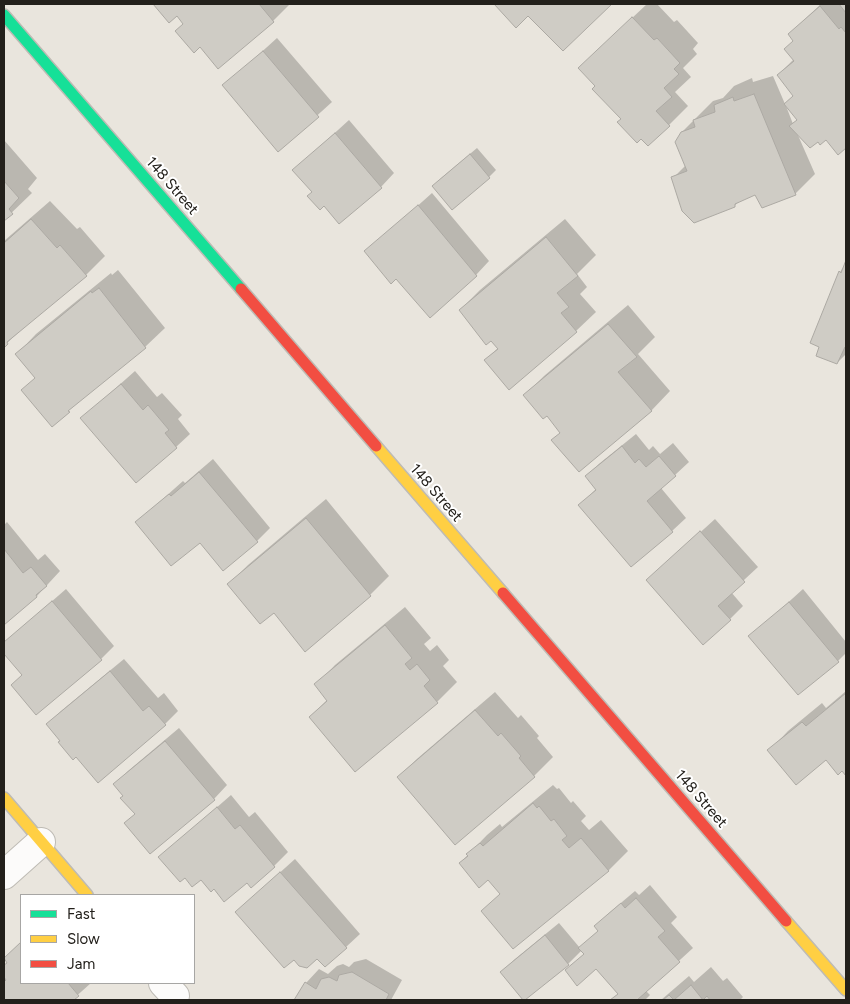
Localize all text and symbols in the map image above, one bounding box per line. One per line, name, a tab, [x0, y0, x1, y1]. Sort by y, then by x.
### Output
street label: 148 Street	[142, 154, 202, 218]
street label: 148 Street	[406, 461, 466, 525]
street label: 148 Street	[671, 767, 731, 831]
legend	[20, 894, 195, 984]
text: Fast	[67, 905, 95, 923]
text: Slow	[67, 930, 100, 948]
text: Jam	[67, 955, 95, 973]

